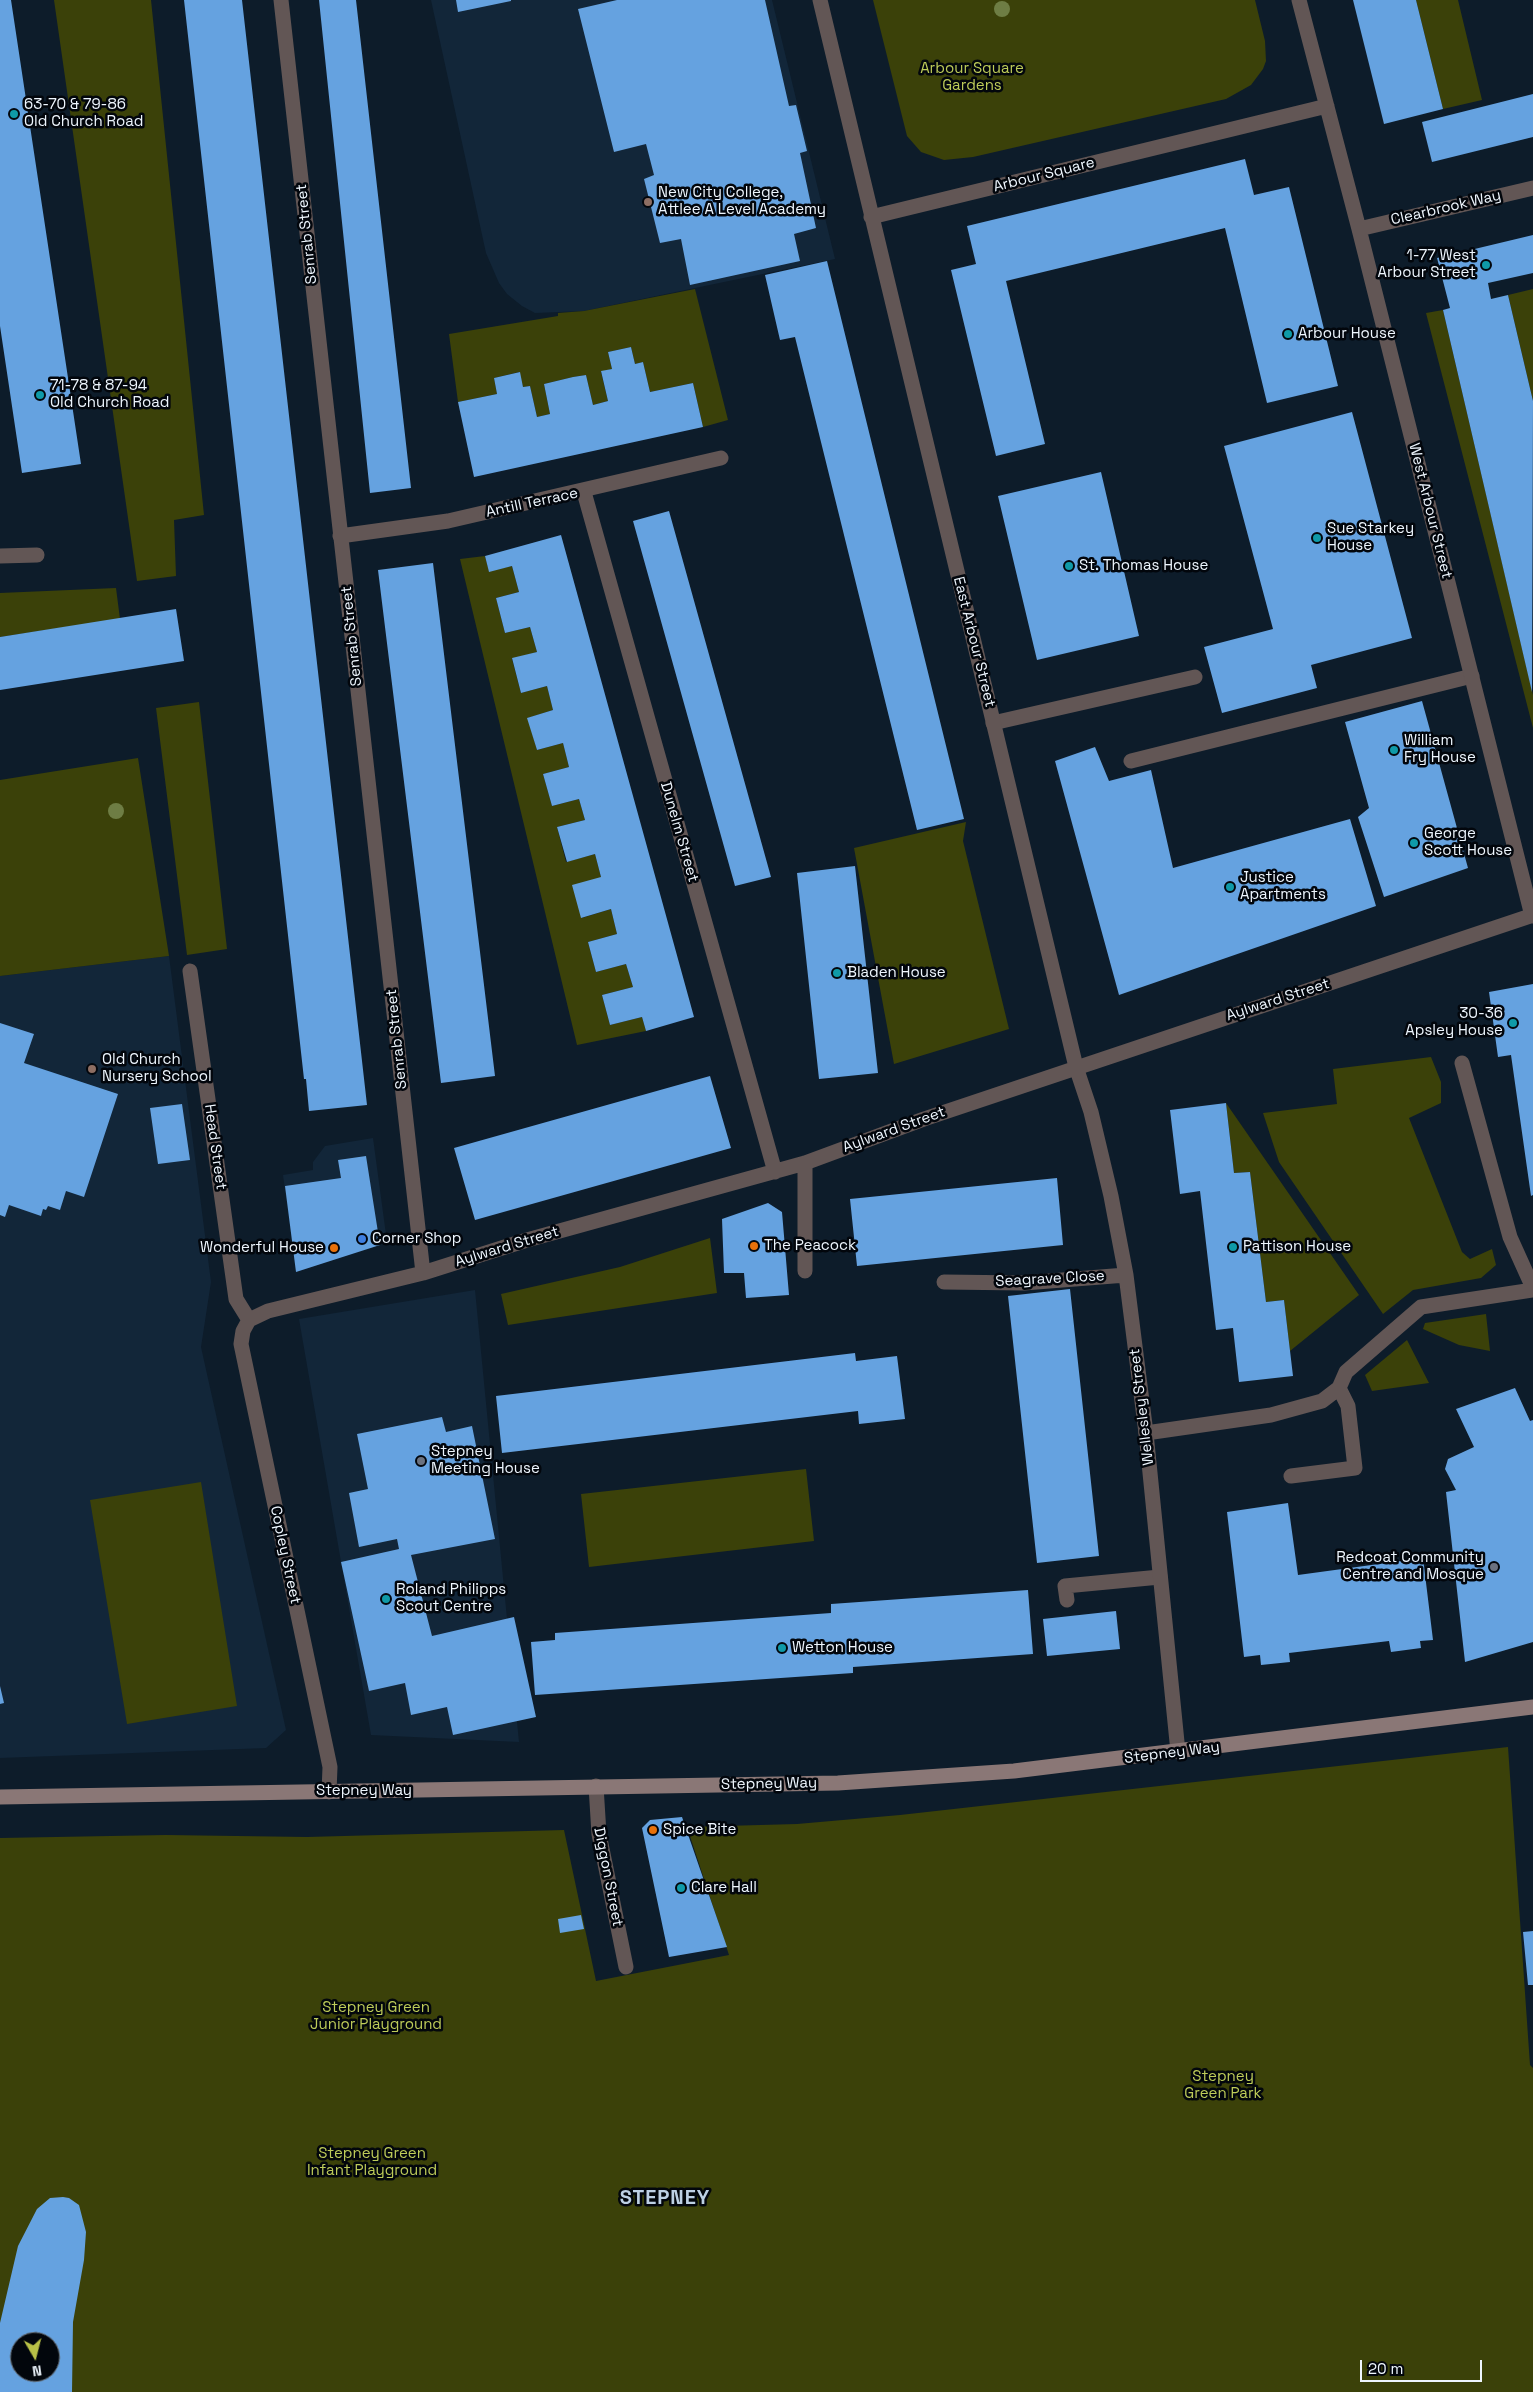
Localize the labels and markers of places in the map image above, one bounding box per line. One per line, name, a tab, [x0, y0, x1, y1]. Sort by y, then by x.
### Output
place label: 63-70 & 79-86 Old Church Road	[24, 96, 143, 131]
marker: 63-70 & 79-86 Old Church Road	[8, 108, 20, 120]
place label: New City College, Attlee A Level Academy	[658, 184, 826, 219]
marker: New City College, Attlee A Level Academy	[642, 196, 654, 208]
place label: 1-77 West Arbour Street	[1377, 247, 1476, 282]
marker: 1-77 West Arbour Street	[1480, 259, 1492, 271]
place label: Arbour House	[1298, 325, 1396, 343]
marker: Arbour House	[1282, 328, 1294, 340]
place label: 71-78 & 87-94 Old Church Road	[50, 377, 169, 412]
marker: 71-78 & 87-94 Old Church Road	[34, 389, 46, 401]
place label: Sue Starkey House	[1327, 520, 1414, 555]
marker: Sue Starkey House	[1311, 532, 1323, 544]
place label: St. Thomas House	[1079, 557, 1208, 575]
marker: St. Thomas House	[1063, 560, 1075, 572]
place label: William Fry House	[1404, 732, 1476, 767]
marker: William Fry House	[1388, 744, 1400, 756]
place label: George Scott House	[1424, 825, 1512, 860]
marker: George Scott House	[1408, 837, 1420, 849]
place label: Justice Apartments	[1240, 869, 1326, 904]
marker: Justice Apartments	[1224, 881, 1236, 893]
place label: Bladen House	[847, 964, 946, 982]
marker: Bladen House	[831, 967, 843, 979]
place label: 30-36 Apsley House	[1405, 1005, 1503, 1040]
marker: 30-36 Apsley House	[1507, 1017, 1519, 1029]
place label: Old Church Nursery School	[102, 1051, 212, 1086]
marker: Old Church Nursery School	[86, 1063, 98, 1075]
place label: Corner Shop	[372, 1230, 461, 1248]
marker: Corner Shop	[356, 1233, 368, 1245]
place label: The Peacock	[764, 1237, 856, 1255]
place label: Pattison House	[1243, 1238, 1351, 1256]
place label: Wonderful House	[200, 1239, 324, 1257]
marker: The Peacock	[748, 1240, 760, 1252]
marker: Pattison House	[1227, 1241, 1239, 1253]
marker: Wonderful House	[328, 1242, 340, 1254]
place label: Stepney Meeting House	[431, 1443, 540, 1478]
marker: Stepney Meeting House	[415, 1455, 427, 1467]
place label: Redcoat Community Centre and Mosque	[1336, 1549, 1484, 1584]
marker: Redcoat Community Centre and Mosque	[1488, 1561, 1500, 1573]
place label: Roland Philipps Scout Centre	[396, 1581, 506, 1616]
marker: Roland Philipps Scout Centre	[380, 1593, 392, 1605]
place label: Wetton House	[792, 1639, 893, 1657]
marker: Wetton House	[776, 1642, 788, 1654]
place label: Spice Bite	[663, 1821, 736, 1839]
marker: Spice Bite	[647, 1824, 659, 1836]
place label: Clare Hall	[691, 1879, 757, 1897]
marker: Clare Hall	[675, 1882, 687, 1894]

